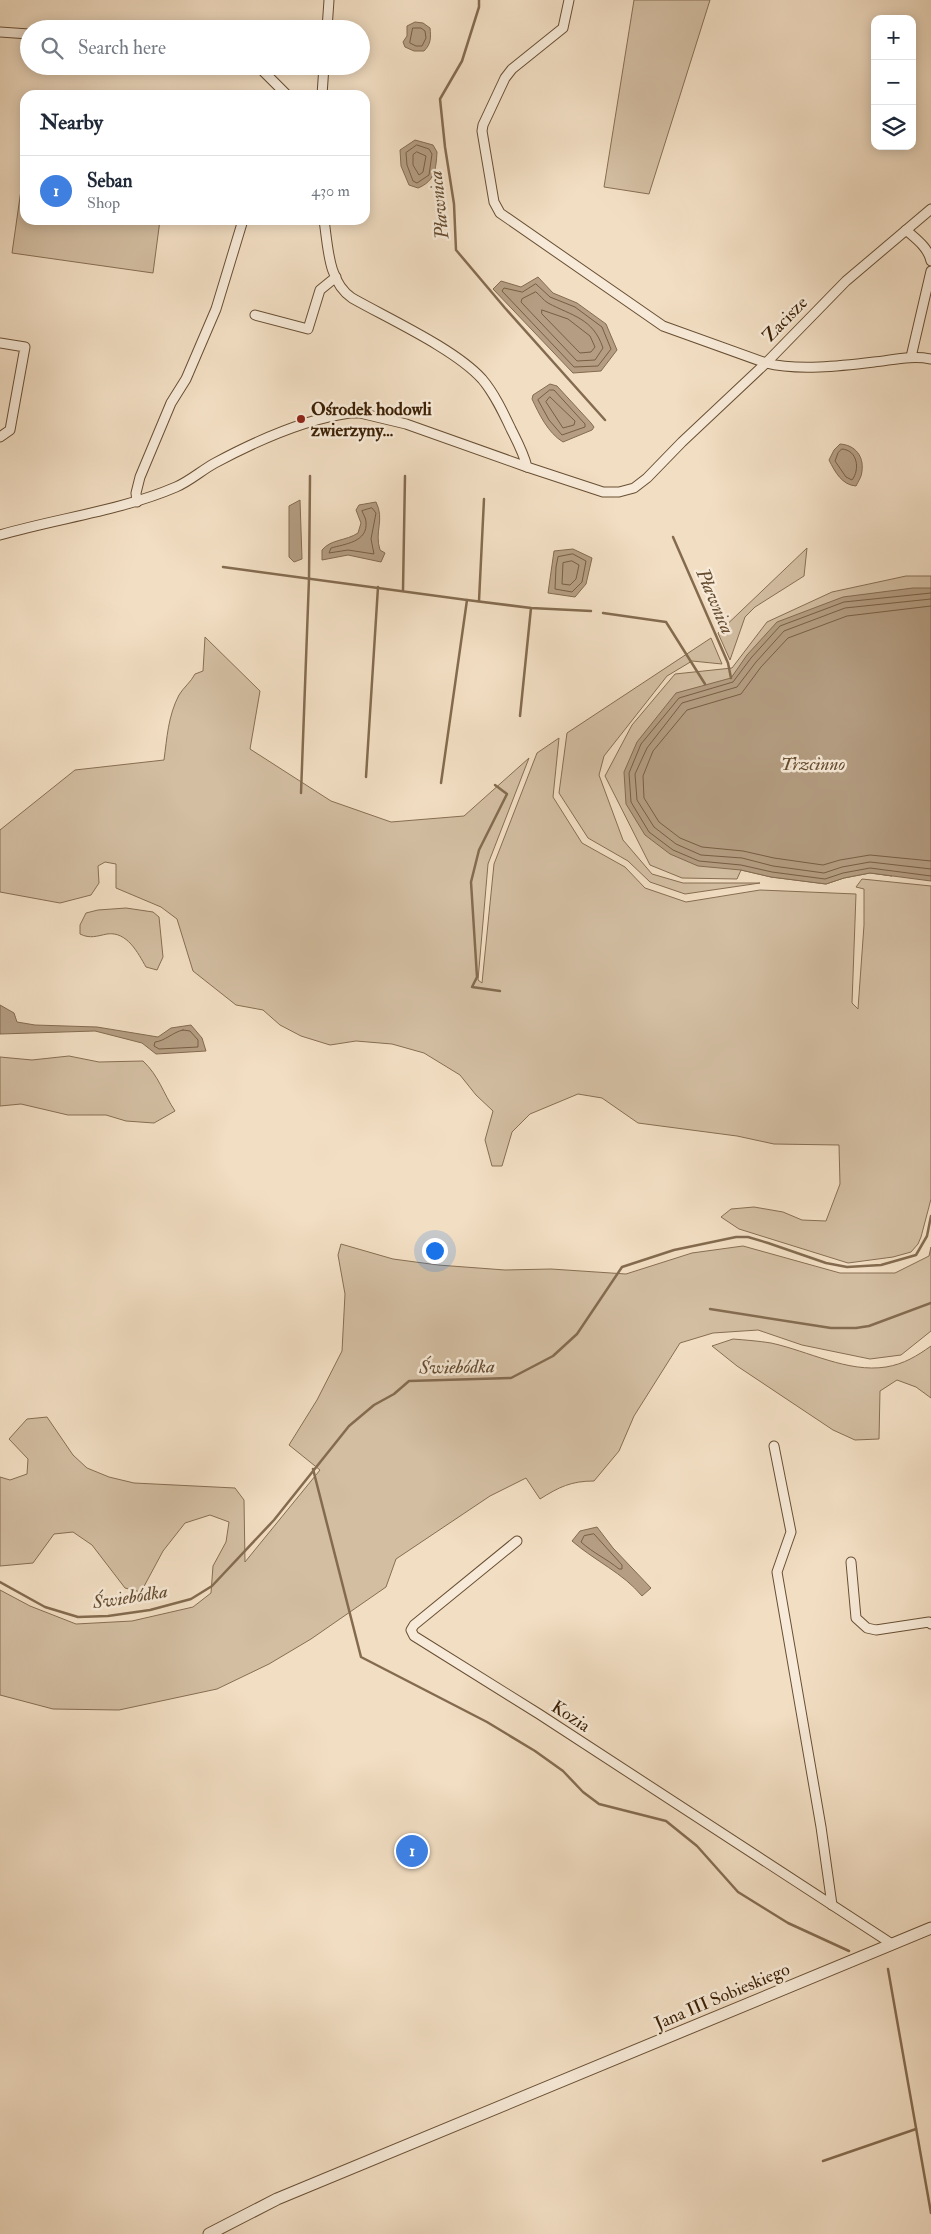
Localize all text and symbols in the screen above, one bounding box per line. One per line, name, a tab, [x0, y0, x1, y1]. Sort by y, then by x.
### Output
map controls	[871, 15, 916, 150]
button: +	[871, 15, 916, 60]
search box	[20, 20, 370, 75]
icon: search	[38, 34, 66, 62]
text: Search here	[78, 36, 166, 60]
button: −	[871, 60, 916, 105]
button: layers	[871, 105, 916, 150]
text: Nearby	[40, 109, 103, 136]
text: Seban	[87, 169, 132, 193]
water label: Pławnica	[423, 169, 455, 241]
text: 1	[53, 181, 59, 201]
text: 430 m	[311, 181, 350, 201]
text: Shop	[87, 193, 120, 213]
street label: Zacisze	[758, 291, 813, 347]
place label: Ośrodek hodowli zwierzyny...	[310, 398, 432, 442]
marker: Ośrodek hodowli zwierzyny...	[295, 413, 307, 425]
water label: Pławnica	[690, 564, 740, 638]
water label: Trzcinno	[781, 752, 845, 776]
your location	[422, 1238, 448, 1264]
water label: Świebódka	[418, 1354, 495, 1380]
water label: Świebódka	[90, 1579, 170, 1615]
street label: Kozia	[547, 1695, 595, 1738]
pin: 1	[396, 1832, 428, 1870]
street label: Jana III Sobieskiego	[650, 1957, 794, 2036]

